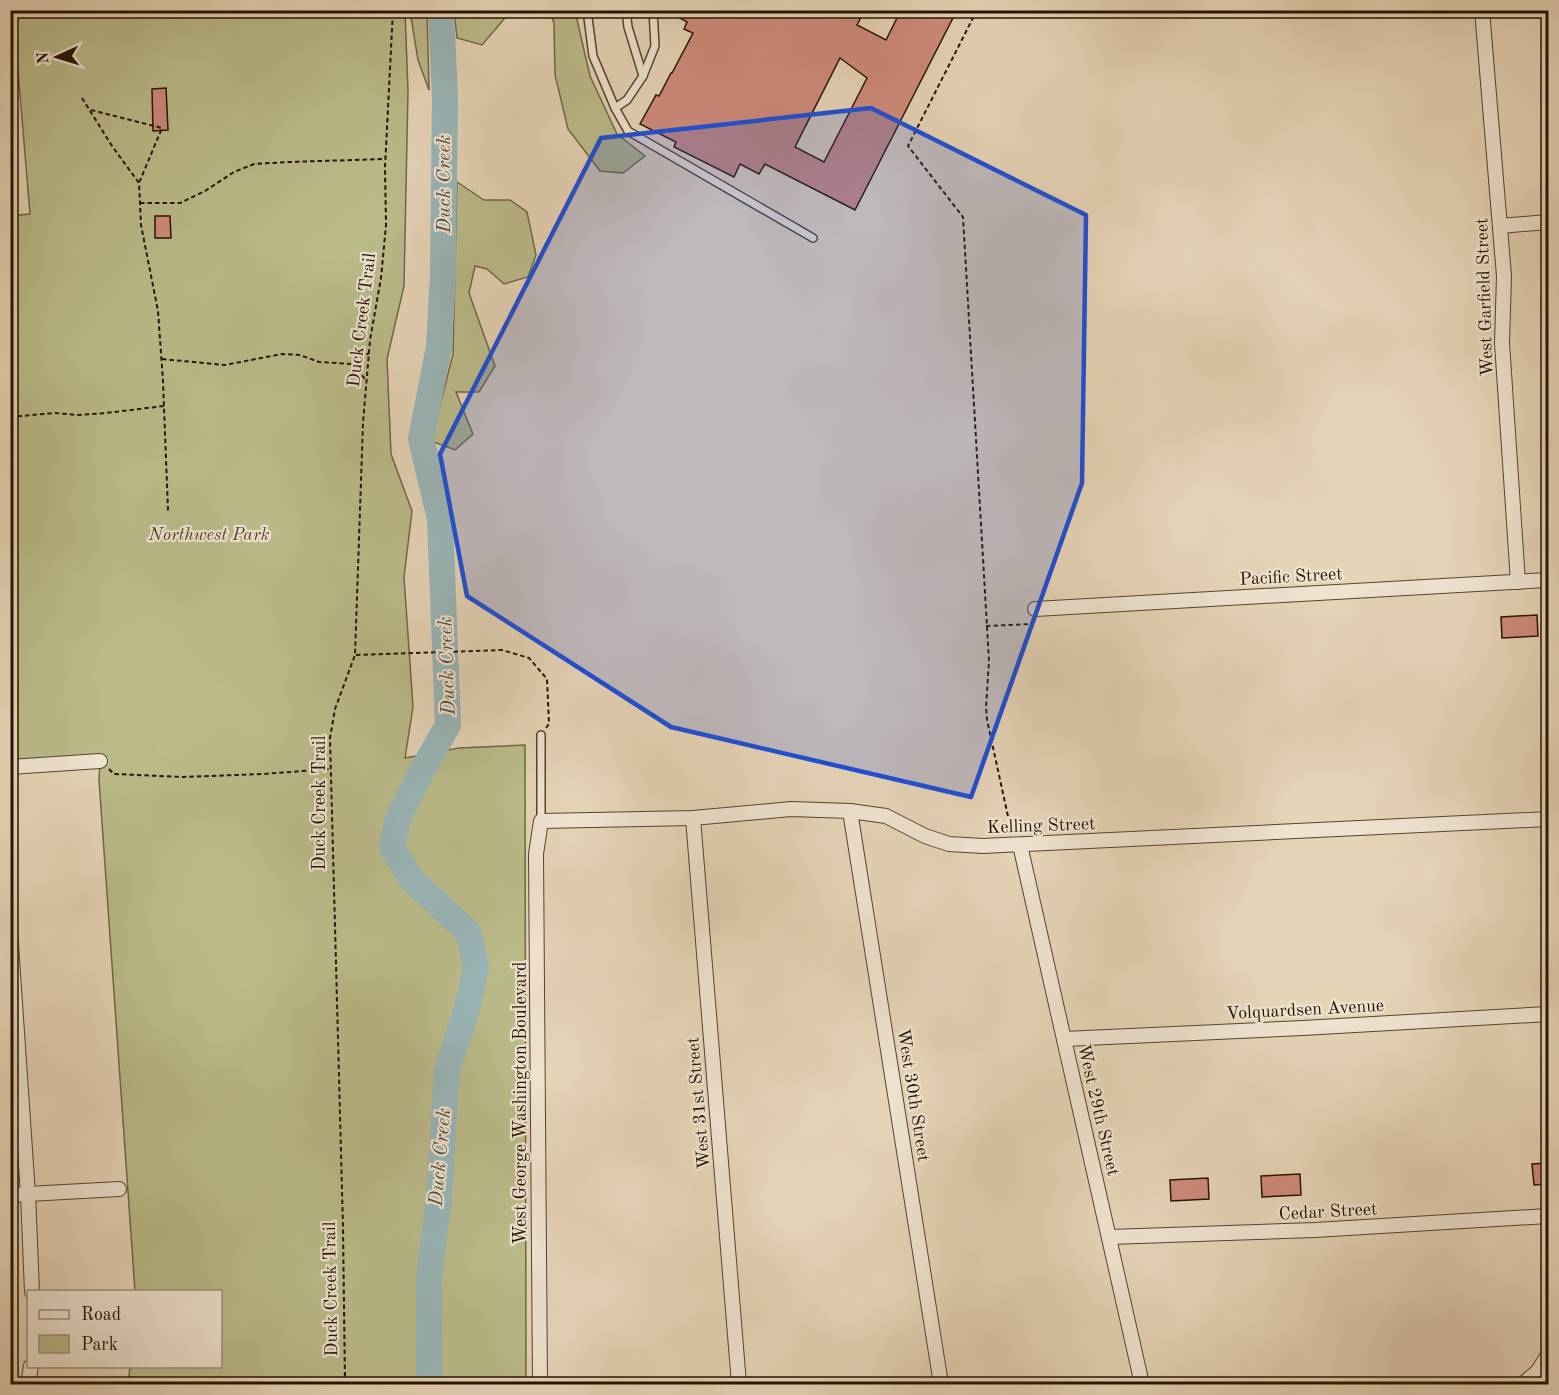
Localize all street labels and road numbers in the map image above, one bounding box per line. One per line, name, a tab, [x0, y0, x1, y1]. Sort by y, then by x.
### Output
street label: West Garfield Street	[1473, 217, 1497, 377]
street label: Duck Creek Trail	[345, 252, 379, 388]
street label: Pacific Street	[1239, 565, 1343, 589]
street label: Duck Creek Trail	[311, 735, 329, 871]
street label: Kelling Street	[986, 815, 1096, 837]
street label: West George Washington Boulevard	[512, 962, 530, 1244]
street label: Volquardsen Avenue	[1226, 997, 1385, 1023]
street label: West 30th Street	[894, 1027, 932, 1163]
street label: West 31st Street	[684, 1036, 714, 1170]
street label: West 29th Street	[1074, 1043, 1122, 1178]
street label: Cedar Street	[1278, 1200, 1378, 1224]
street label: Duck Creek Trail	[321, 1221, 341, 1357]

